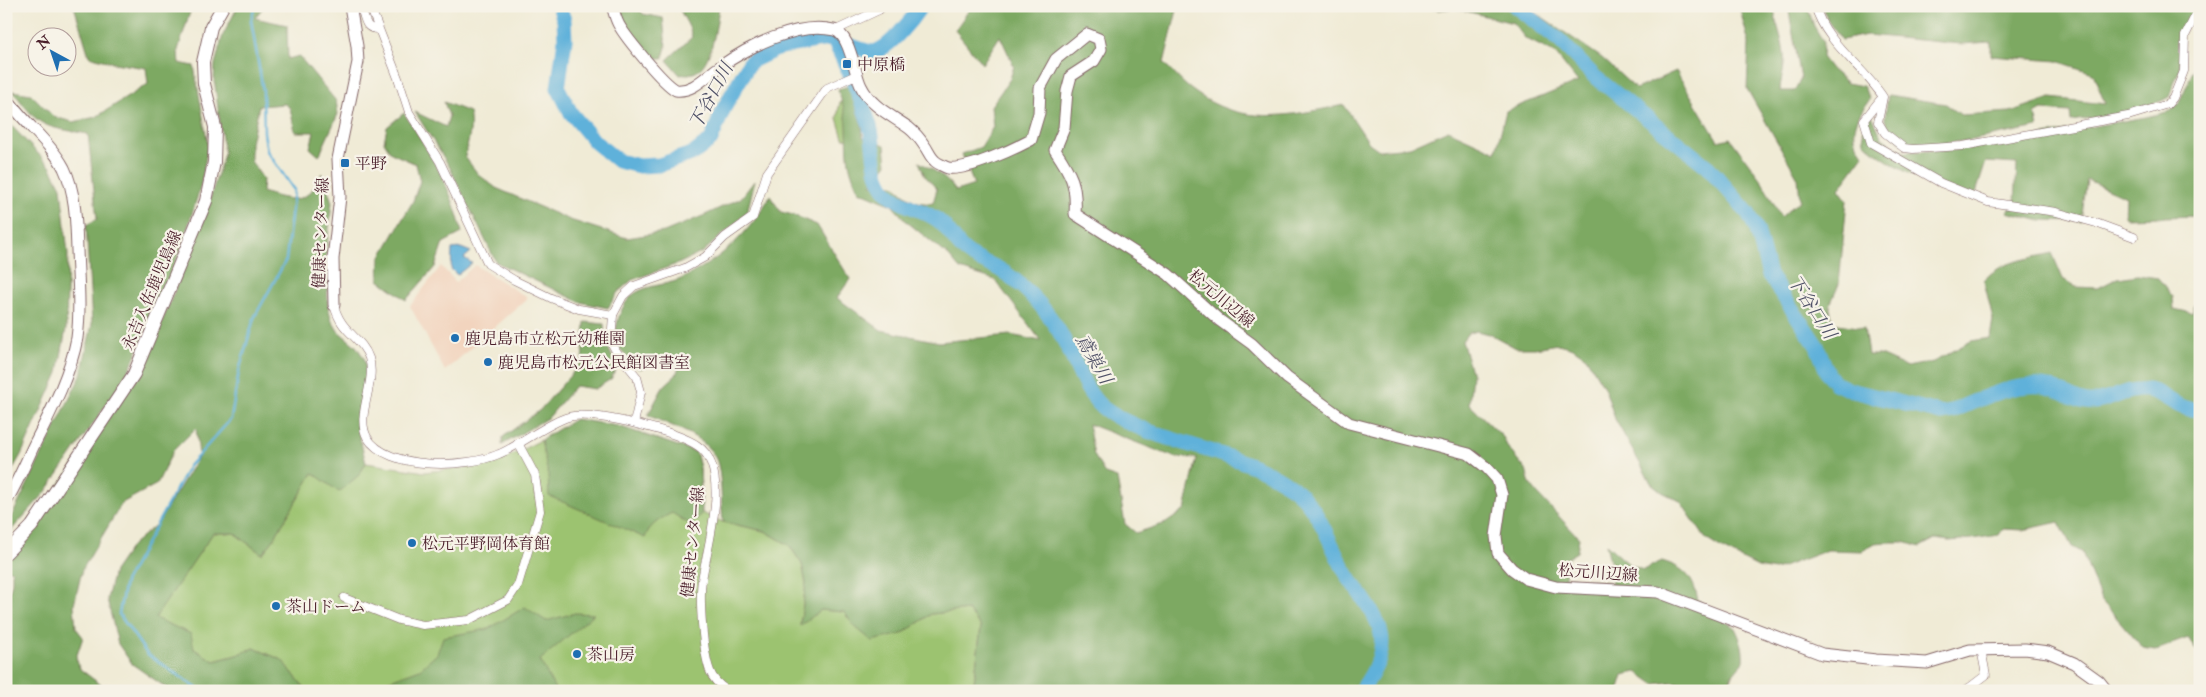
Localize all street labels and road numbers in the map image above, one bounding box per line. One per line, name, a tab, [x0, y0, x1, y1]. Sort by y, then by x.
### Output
street label: 健康センター線	[309, 177, 333, 289]
street label: 永吉入佐鹿児島線	[118, 228, 186, 353]
street label: 松元川辺線	[1184, 265, 1258, 332]
street label: 健康センター線	[677, 486, 709, 599]
street label: 松元川辺線	[1557, 560, 1639, 586]

